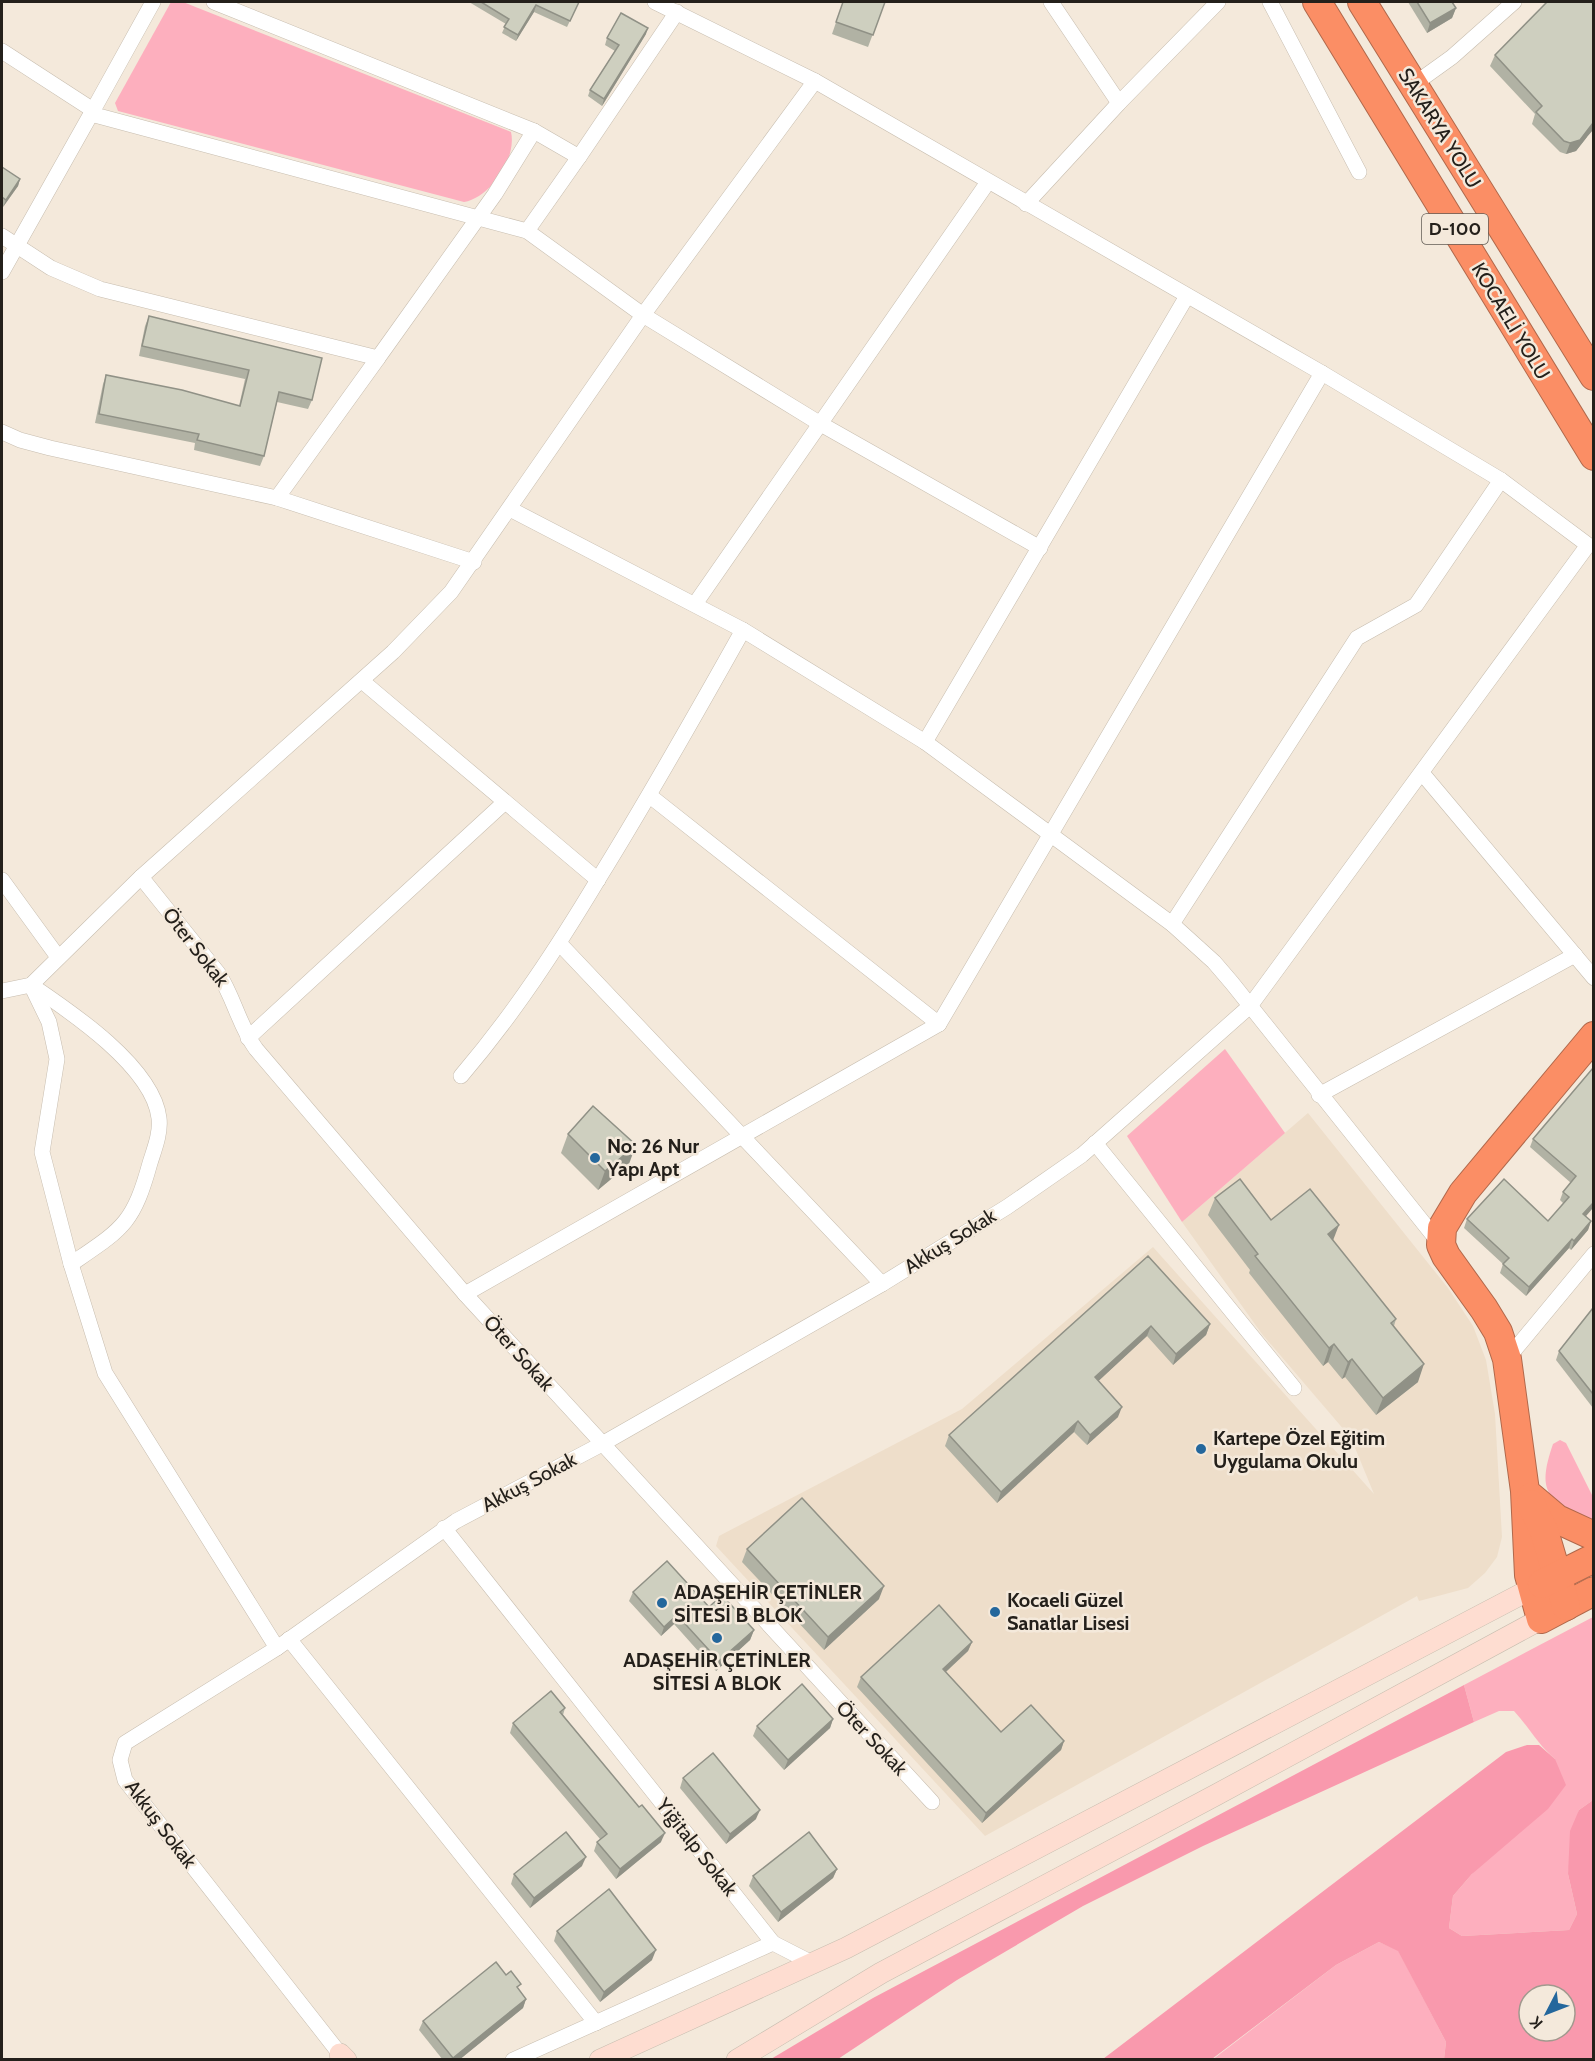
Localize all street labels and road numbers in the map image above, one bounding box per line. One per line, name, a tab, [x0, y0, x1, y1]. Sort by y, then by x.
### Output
street label: SAKARYA YOLU	[1394, 64, 1486, 192]
road number: D-100	[1422, 214, 1488, 244]
street label: KOCAELİ YOLU	[1467, 258, 1555, 384]
street label: Öter Sokak	[158, 903, 234, 991]
street label: Akkuş Sokak	[900, 1203, 1000, 1279]
street label: Öter Sokak	[479, 1310, 559, 1396]
street label: Akkuş Sokak	[478, 1447, 580, 1517]
street label: Öter Sokak	[831, 1696, 913, 1780]
street label: Akkuş Sokak	[120, 1775, 202, 1873]
street label: Yiğitalp Sokak	[651, 1793, 743, 1901]

